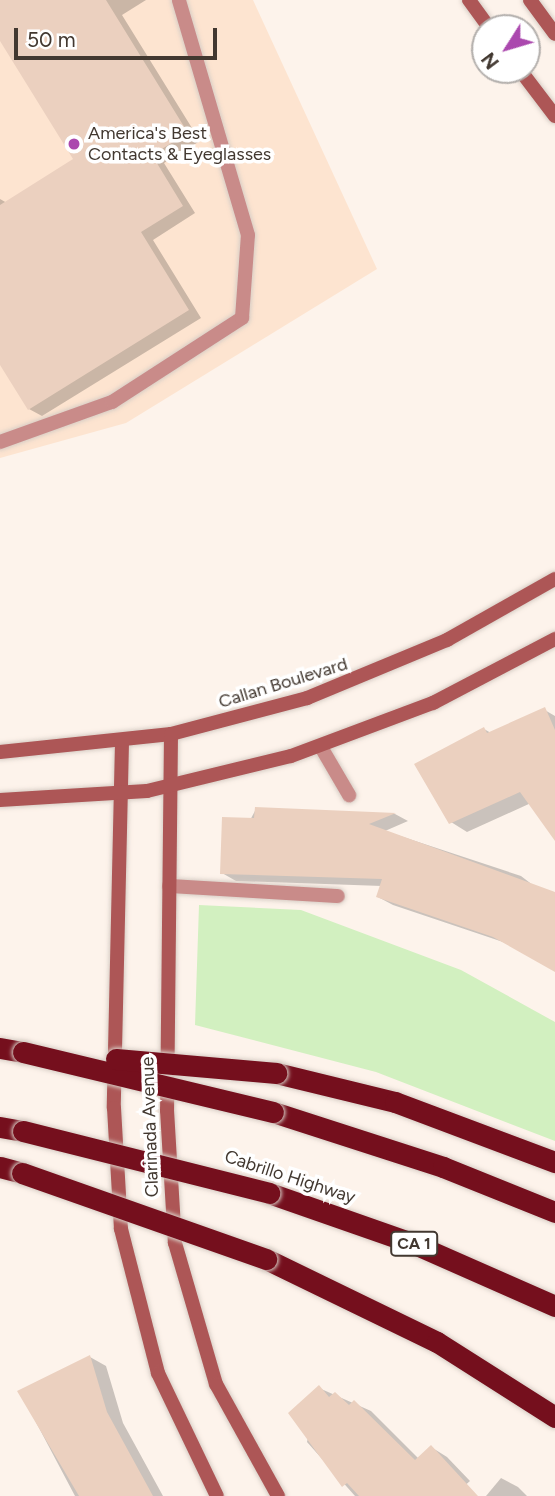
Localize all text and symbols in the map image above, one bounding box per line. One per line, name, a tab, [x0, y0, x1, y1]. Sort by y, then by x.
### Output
scale bar	[18, 14, 220, 58]
north arrow	[471, 14, 541, 84]
text: 50 m	[27, 27, 76, 52]
text: N	[477, 48, 504, 74]
place label: America's Best Contacts & Eyeglasses	[88, 123, 271, 166]
marker: America's Best Contacts & Eyeglasses	[66, 136, 82, 152]
street label: Callan Boulevard	[216, 653, 350, 713]
street label: Clarinada Avenue	[137, 1056, 163, 1198]
street label: Cabrillo Highway	[222, 1146, 358, 1208]
road number: CA 1	[390, 1232, 438, 1256]

